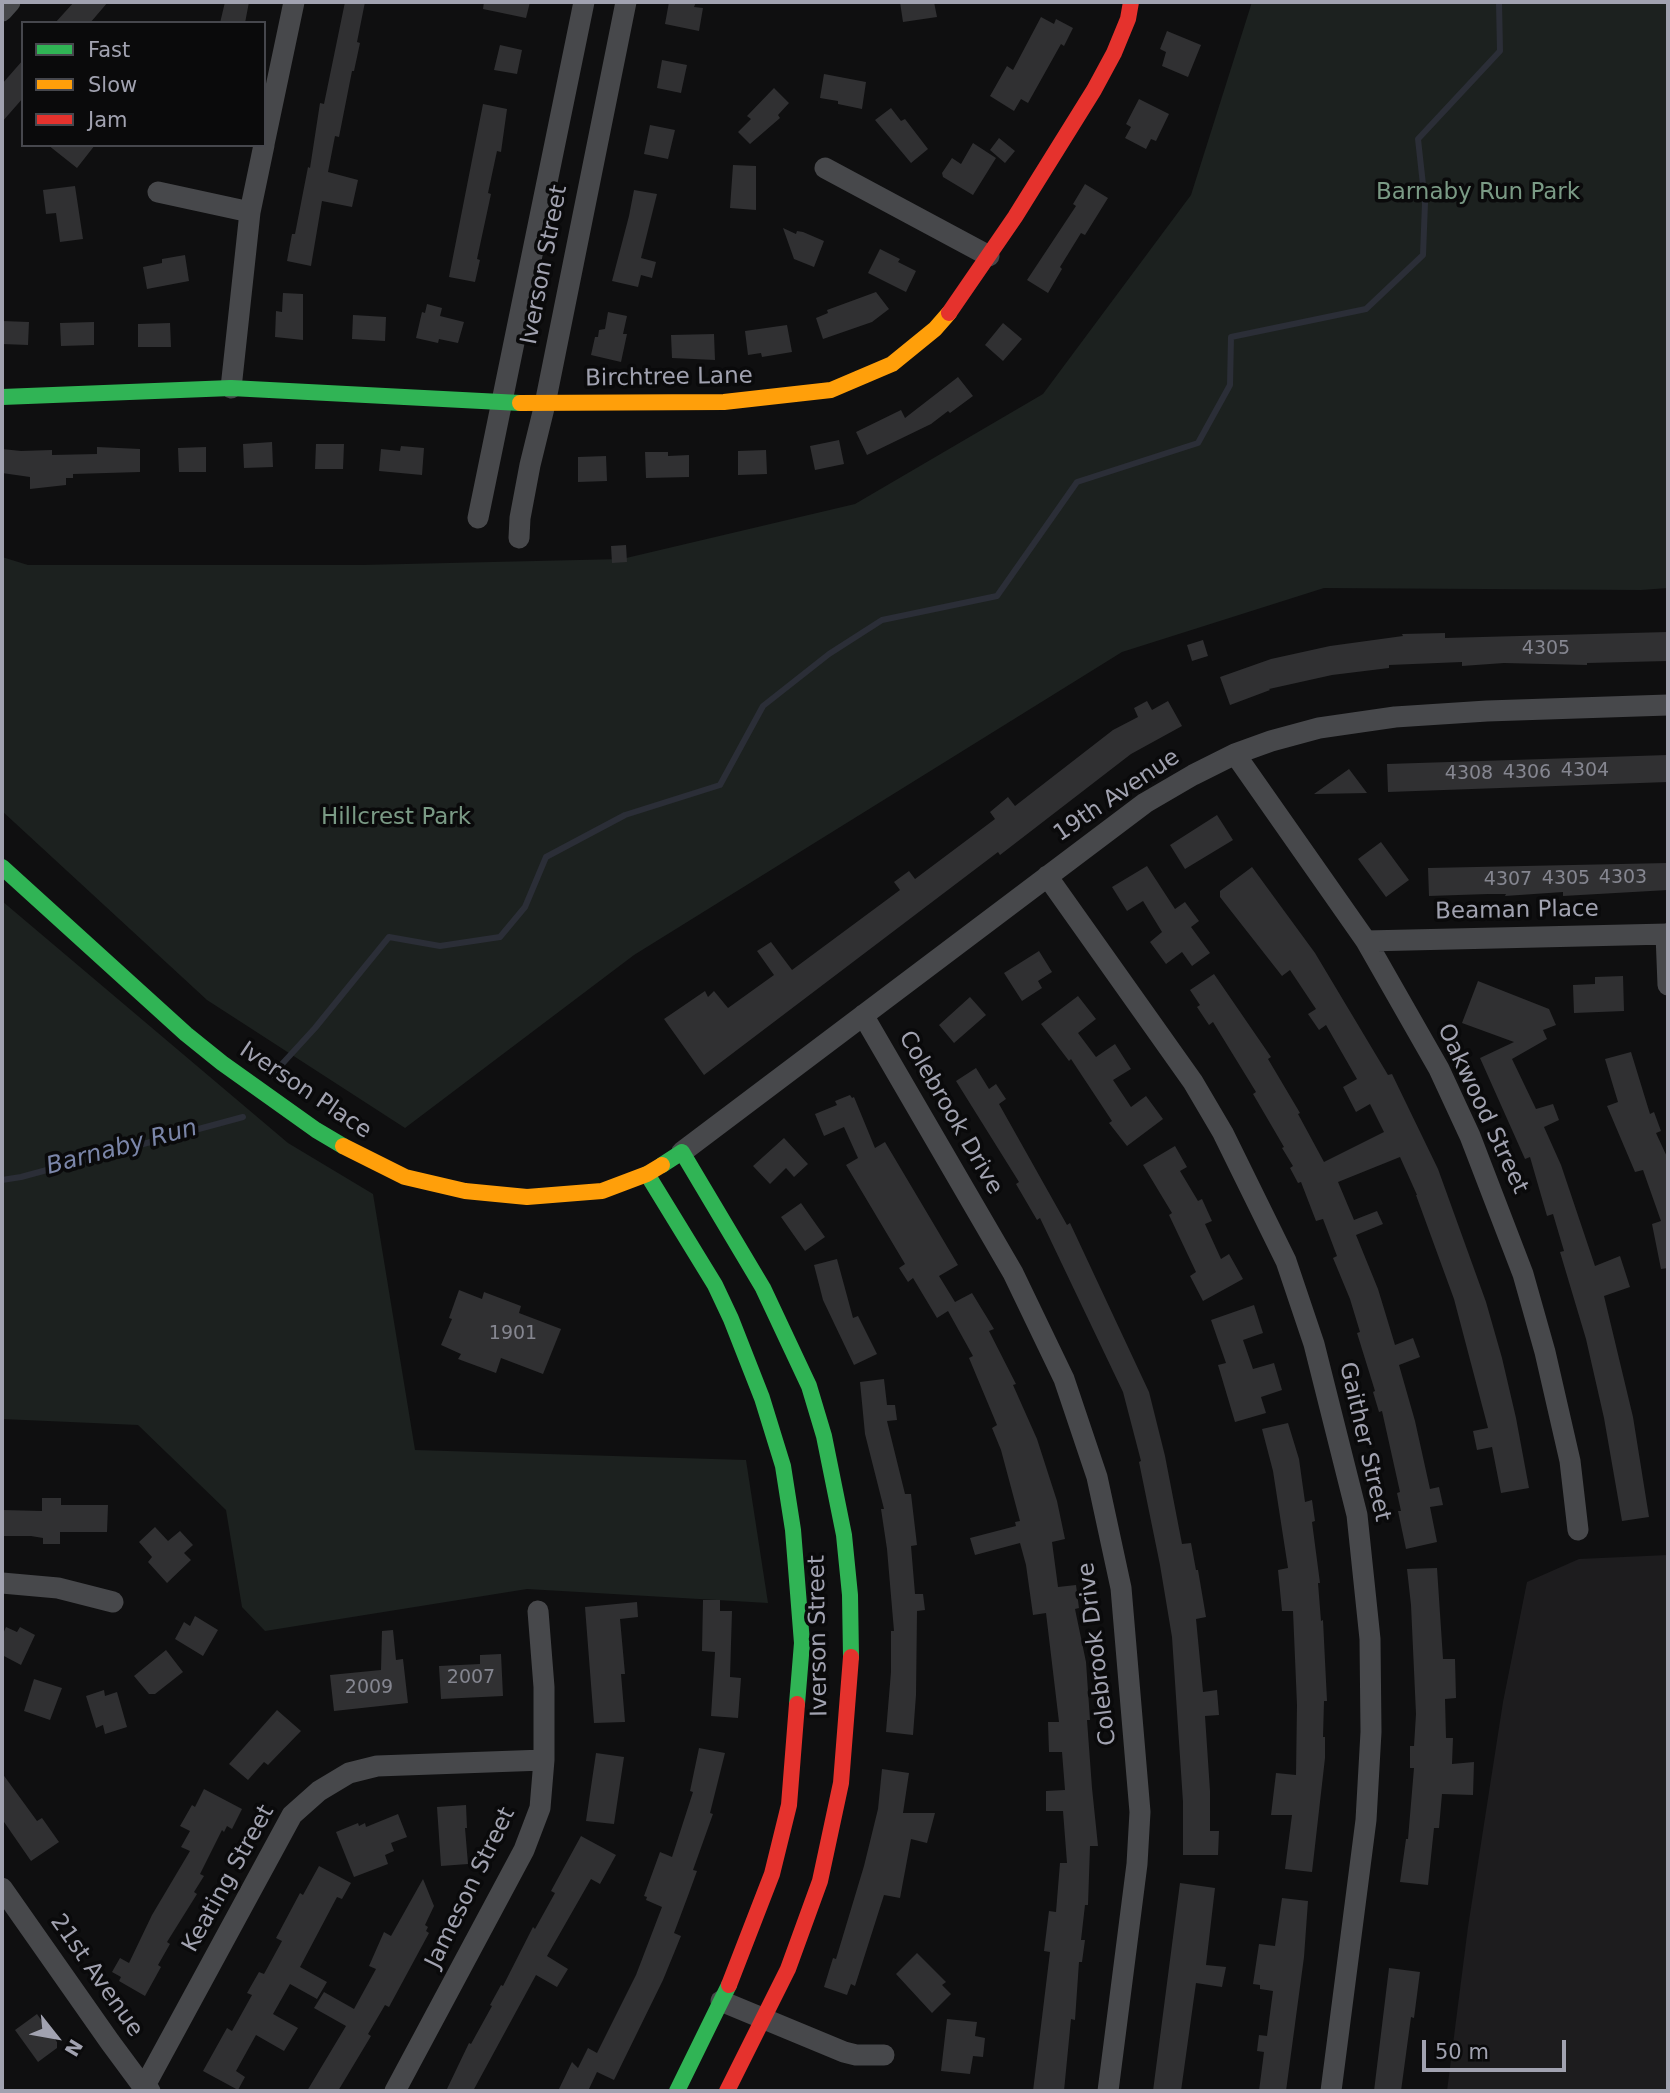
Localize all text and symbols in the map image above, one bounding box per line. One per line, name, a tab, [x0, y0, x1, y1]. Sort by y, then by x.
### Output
legend	[21, 21, 266, 147]
text: Fast	[88, 38, 130, 62]
text: Slow	[88, 73, 137, 97]
text: Jam	[88, 108, 128, 132]
park label: Barnaby Run Park	[1376, 179, 1580, 207]
street label: Iverson Street	[516, 183, 574, 347]
street label: Birchtree Lane	[585, 363, 753, 393]
house number: 4305	[1522, 638, 1570, 660]
street label: 19th Avenue	[1049, 744, 1185, 848]
house number: 4304	[1561, 760, 1609, 782]
house number: 4306	[1503, 762, 1551, 784]
house number: 4308	[1445, 763, 1493, 785]
park label: Hillcrest Park	[321, 804, 471, 832]
house number: 4303	[1599, 867, 1647, 889]
house number: 4305	[1542, 868, 1590, 890]
house number: 4307	[1484, 869, 1532, 891]
street label: Beaman Place	[1435, 896, 1599, 926]
street label: Oakwood Street	[1431, 1020, 1533, 1198]
street label: Colebrook Drive	[892, 1026, 1008, 1200]
street label: Iverson Place	[234, 1037, 376, 1145]
water label: Barnaby Run	[43, 1114, 201, 1182]
house number: 1901	[489, 1323, 537, 1345]
street label: Gaither Street	[1332, 1360, 1396, 1524]
street label: Iverson Street	[804, 1555, 834, 1717]
street label: Colebrook Drive	[1073, 1561, 1123, 1747]
house number: 2007	[447, 1667, 495, 1689]
house number: 2009	[345, 1677, 393, 1699]
street label: Keating Street	[177, 1801, 281, 1957]
street label: Jameson Street	[420, 1803, 522, 1973]
street label: 21st Avenue	[44, 1910, 148, 2042]
north arrow	[21, 2002, 91, 2072]
scale bar	[1425, 2026, 1568, 2070]
text: N	[60, 2035, 88, 2060]
text: 50 m	[1435, 2040, 1489, 2064]

